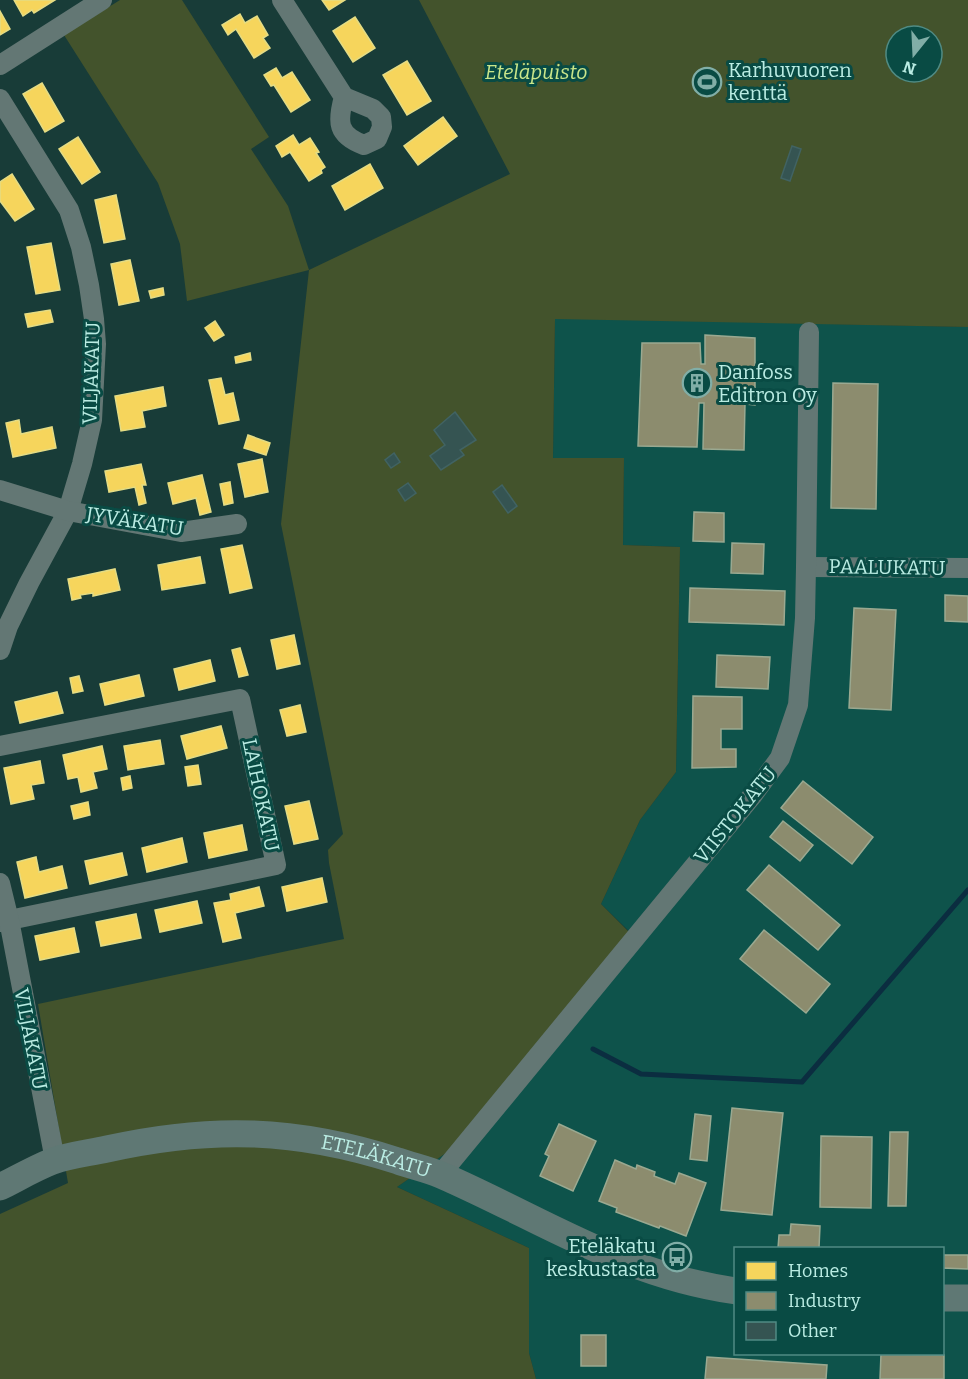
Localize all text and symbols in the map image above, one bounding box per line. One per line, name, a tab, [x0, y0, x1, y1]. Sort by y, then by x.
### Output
north arrow	[884, 24, 944, 84]
text: N	[901, 57, 918, 79]
place label: Karhuvuoren kenttä	[728, 58, 852, 105]
park label: Eteläpuisto	[485, 60, 587, 84]
sports icon: Karhuvuoren kenttä	[691, 66, 723, 98]
street label: VILJAKATU	[77, 321, 105, 425]
place label: Danfoss Editron Oy	[718, 360, 817, 407]
building icon: Danfoss Editron Oy	[681, 367, 713, 399]
street label: JYVÄKATU	[84, 501, 185, 541]
street label: PAALUKATU	[828, 554, 946, 580]
street label: LAIHOKATU	[237, 736, 285, 854]
street label: VIISTOKATU	[689, 762, 781, 868]
street label: VILJAKATU	[9, 986, 53, 1092]
street label: ETELÄKATU	[319, 1130, 434, 1182]
place label: Eteläkatu keskustasta	[546, 1234, 656, 1281]
bus stop icon: Eteläkatu keskustasta	[661, 1241, 693, 1273]
legend	[734, 1247, 944, 1355]
text: Homes	[788, 1260, 848, 1282]
text: Industry	[788, 1290, 861, 1312]
text: Other	[788, 1320, 837, 1342]

